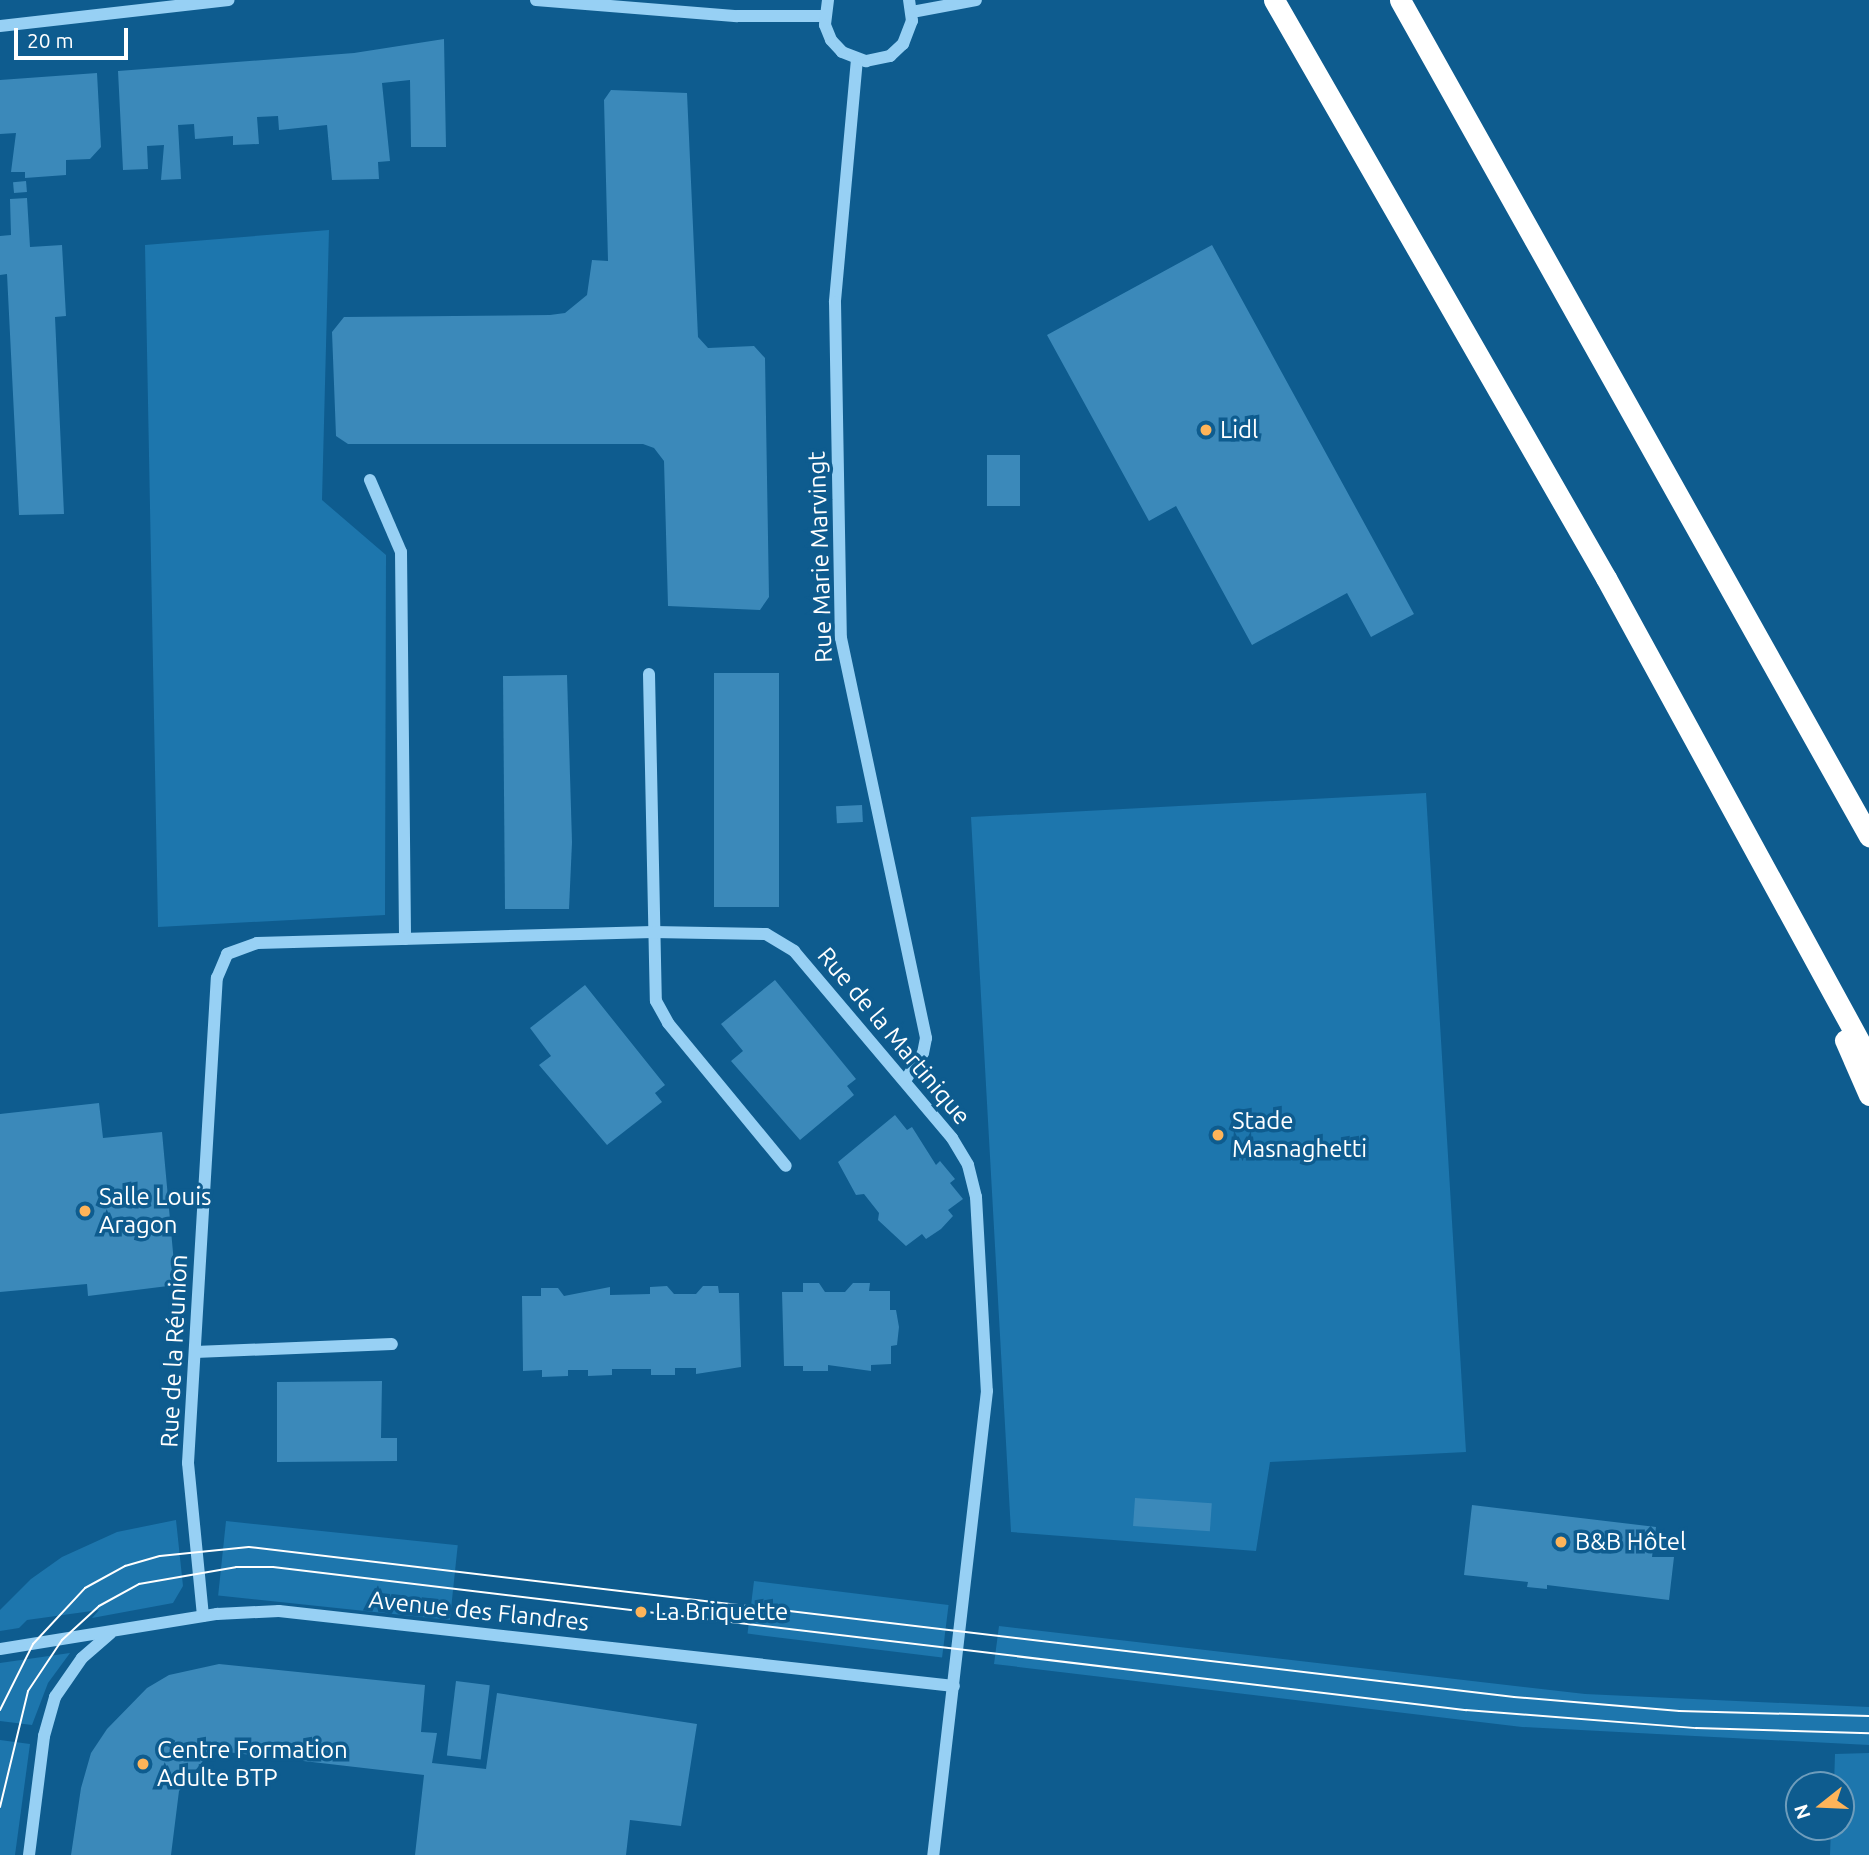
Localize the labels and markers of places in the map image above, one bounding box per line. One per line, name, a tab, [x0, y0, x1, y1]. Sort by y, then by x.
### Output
place label: Lidl	[1220, 416, 1258, 444]
marker: Lidl	[1198, 422, 1214, 438]
place label: Stade Masnaghetti	[1232, 1107, 1367, 1163]
marker: Stade Masnaghetti	[1210, 1127, 1226, 1143]
place label: Salle Louis Aragon	[99, 1183, 211, 1239]
marker: Salle Louis Aragon	[77, 1203, 93, 1219]
place label: B&B Hôtel	[1575, 1528, 1686, 1556]
marker: B&B Hôtel	[1553, 1534, 1569, 1550]
place label: La Briquette	[655, 1598, 788, 1626]
marker: La Briquette	[633, 1604, 649, 1620]
place label: Centre Formation Adulte BTP	[157, 1736, 348, 1792]
marker: Centre Formation Adulte BTP	[135, 1756, 151, 1772]

